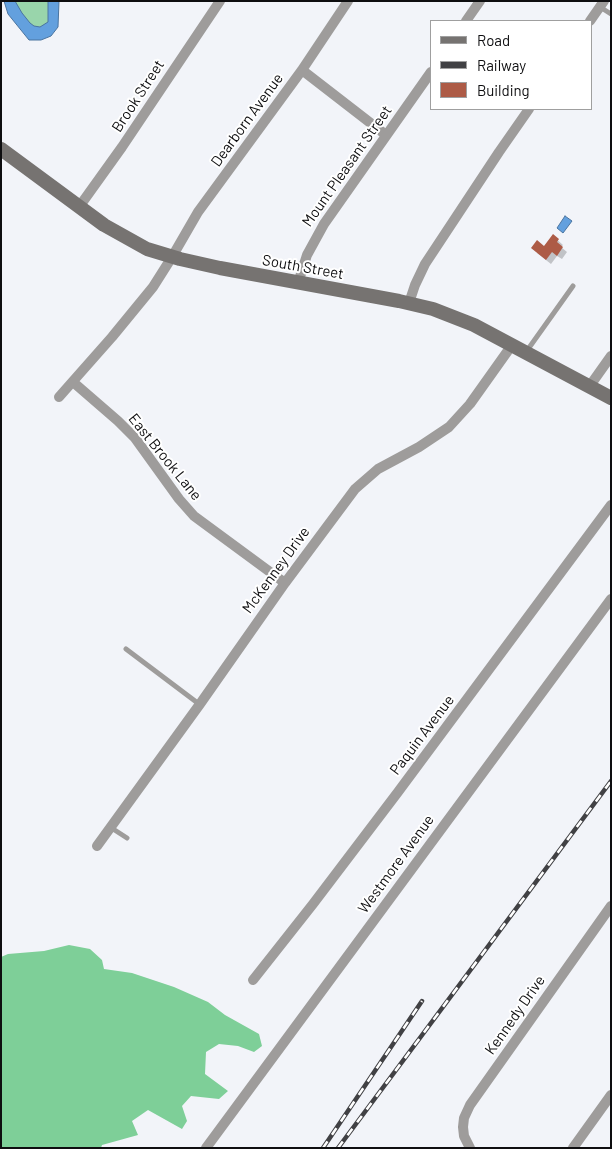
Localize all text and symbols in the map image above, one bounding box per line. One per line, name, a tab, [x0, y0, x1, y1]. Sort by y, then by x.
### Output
legend	[430, 20, 592, 110]
text: Road	[477, 31, 510, 49]
street label: Brook Street	[108, 56, 168, 136]
text: Railway	[477, 56, 526, 74]
street label: Dearborn Avenue	[207, 70, 287, 170]
text: Building	[477, 81, 530, 99]
street label: Mount Pleasant Street	[298, 102, 396, 230]
street label: South Street	[261, 251, 345, 283]
street label: East Brook Lane	[125, 410, 205, 504]
street label: McKenney Drive	[239, 523, 313, 617]
street label: Paquin Avenue	[386, 691, 458, 779]
street label: Westmore Avenue	[354, 811, 438, 917]
street label: Kennedy Drive	[481, 972, 549, 1058]

